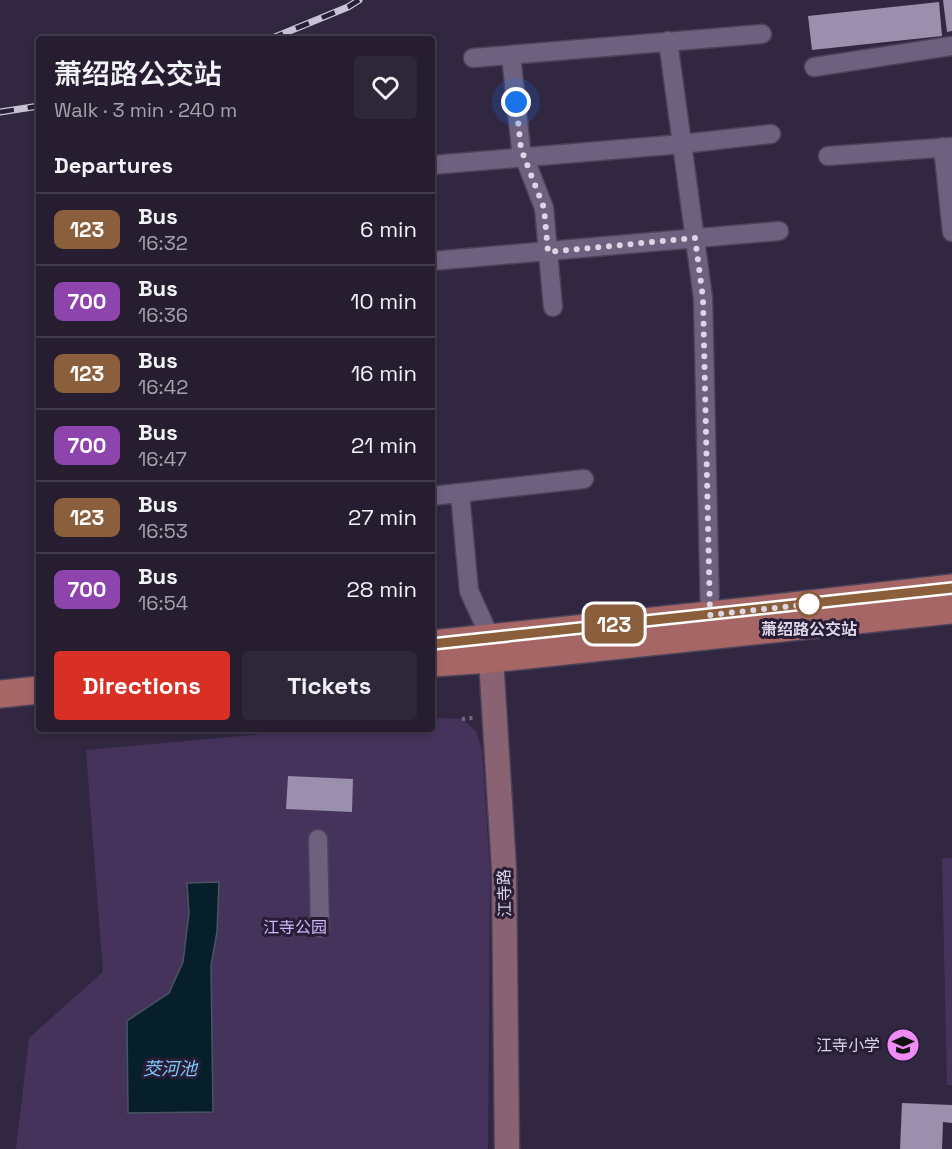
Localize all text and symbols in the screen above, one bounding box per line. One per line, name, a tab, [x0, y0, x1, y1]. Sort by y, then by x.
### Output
text: 萧绍路公交站	[54, 56, 222, 92]
button: heart	[354, 56, 417, 119]
your location	[501, 87, 531, 117]
text: Walk · 3 min · 240 m	[54, 97, 237, 123]
text: Departures	[54, 151, 173, 179]
text: Bus	[138, 202, 178, 230]
text: 6 min	[360, 215, 417, 243]
text: 123	[70, 216, 104, 243]
text: 16:32	[138, 230, 188, 256]
text: Bus	[138, 274, 178, 302]
text: 10 min	[350, 287, 417, 315]
text: 700	[68, 288, 106, 315]
text: 16:36	[138, 302, 188, 328]
text: Bus	[138, 346, 178, 374]
text: 16 min	[351, 359, 417, 387]
text: 123	[70, 360, 104, 387]
text: 16:42	[138, 374, 188, 400]
text: Bus	[138, 418, 178, 446]
text: 21 min	[351, 431, 417, 459]
text: 700	[68, 432, 106, 459]
text: 16:47	[138, 446, 187, 472]
text: Bus	[138, 490, 178, 518]
text: 27 min	[348, 503, 417, 531]
text: 123	[70, 504, 104, 531]
text: 16:53	[138, 518, 188, 544]
text: Bus	[138, 562, 178, 590]
text: 28 min	[347, 575, 417, 603]
text: 700	[68, 576, 106, 603]
text: 16:54	[138, 590, 188, 616]
marker: 萧绍路公交站	[796, 591, 822, 617]
line badge: 123	[580, 604, 648, 644]
text: 123	[597, 611, 631, 638]
place label: 萧绍路公交站	[761, 619, 857, 640]
button: Directions	[54, 651, 230, 720]
button: Tickets	[242, 651, 417, 720]
street label: 江寺路	[494, 869, 515, 917]
park label: 江寺公园	[263, 917, 327, 938]
school or university icon: 江寺小学	[885, 1027, 921, 1063]
place label: 江寺小学	[816, 1035, 880, 1056]
water label: 茭河池	[143, 1057, 199, 1080]

